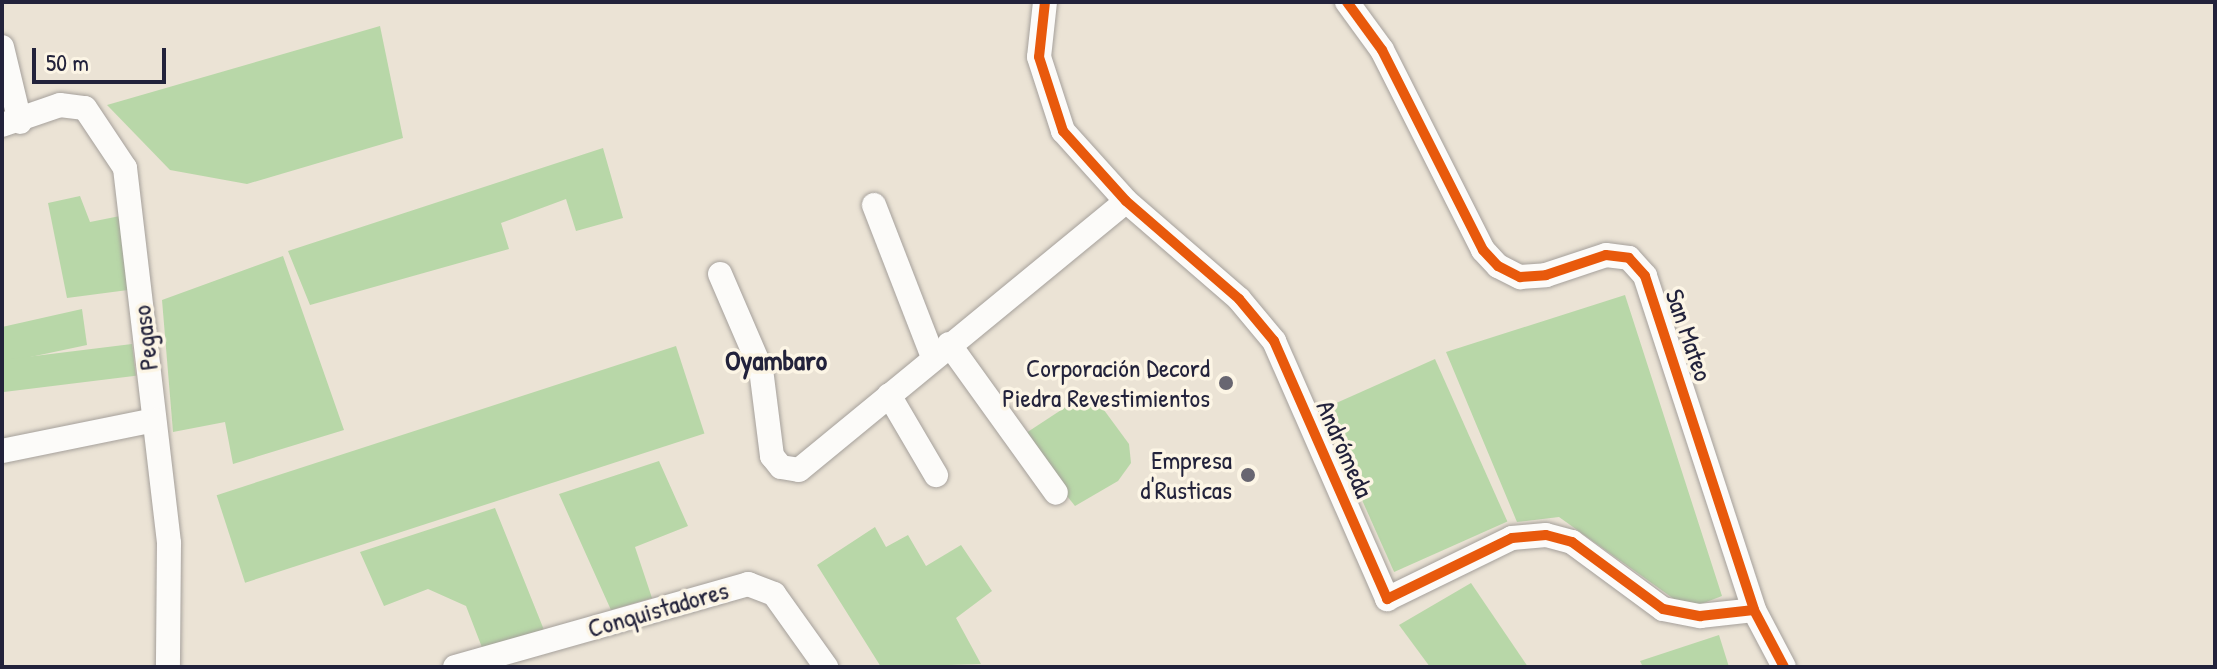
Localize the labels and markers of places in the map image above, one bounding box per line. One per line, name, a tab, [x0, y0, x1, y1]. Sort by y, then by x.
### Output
place label: Corporación Decord Piedra Revestimientos	[1002, 352, 1210, 414]
marker: Corporación Decord Piedra Revestimientos	[1217, 374, 1235, 392]
place label: Empresa d'Rusticas	[1140, 444, 1232, 506]
marker: Empresa d'Rusticas	[1239, 466, 1257, 484]

